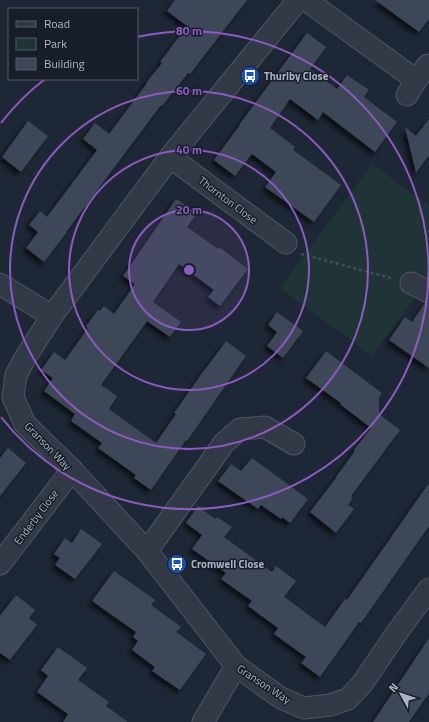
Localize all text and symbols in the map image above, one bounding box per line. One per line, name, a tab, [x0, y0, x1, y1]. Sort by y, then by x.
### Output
legend	[8, 8, 138, 80]
text: Road	[44, 14, 70, 33]
text: 80 m	[176, 21, 202, 40]
text: Park	[44, 34, 67, 53]
text: Building	[44, 54, 85, 73]
bus stop icon: Thurlby Close	[239, 65, 261, 87]
place label: Thurlby Close	[264, 68, 329, 84]
text: 60 m	[176, 81, 202, 100]
text: 40 m	[176, 140, 202, 159]
street label: Thornton Close	[195, 172, 261, 228]
text: 20 m	[176, 200, 202, 219]
centre of rings	[182, 263, 196, 277]
street label: Granson Way	[21, 418, 76, 474]
street label: Enderby Close	[10, 486, 62, 548]
bus stop icon: Cromwell Close	[166, 553, 188, 575]
place label: Cromwell Close	[191, 556, 265, 572]
street label: Granson Way	[234, 661, 295, 708]
north arrow	[381, 674, 421, 714]
text: N	[385, 680, 402, 696]

